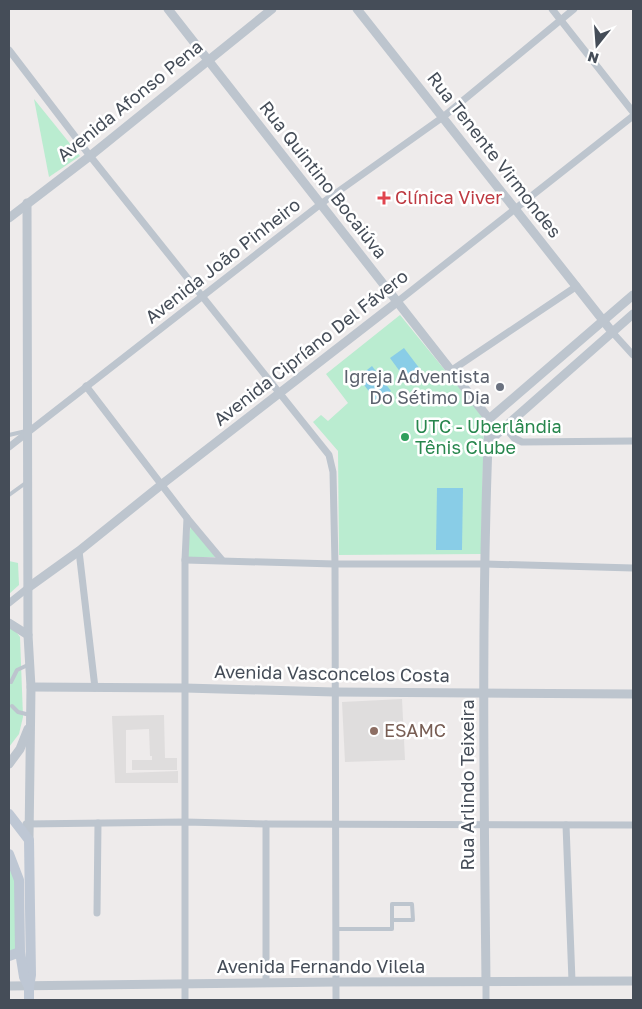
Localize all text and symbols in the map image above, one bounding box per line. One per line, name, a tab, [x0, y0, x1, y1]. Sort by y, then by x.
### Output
north arrow	[572, 20, 622, 70]
street label: Avenida Afonso Pena	[52, 35, 207, 166]
text: N	[585, 48, 601, 68]
street label: Rua Tenente Virmondes	[423, 67, 566, 242]
street label: Rua Quintino Bocaiúva	[255, 96, 392, 263]
place label: Clínica Viver	[395, 186, 502, 208]
marker: Clínica Viver	[377, 191, 391, 205]
street label: Avenida João Pinheiro	[140, 193, 304, 328]
street label: Avenida Cipríano Del Fávero	[209, 264, 412, 430]
place label: Igreja Adventista Do Sétimo Dia	[344, 365, 490, 408]
marker: Igreja Adventista Do Sétimo Dia	[494, 381, 506, 393]
place label: UTC - Uberlândia Tênis Clube	[415, 415, 562, 458]
marker: UTC - Uberlândia Tênis Clube	[399, 431, 411, 443]
street label: Avenida Vasconcelos Costa	[214, 660, 450, 686]
street label: Rua Arlindo Teixeira	[456, 699, 478, 871]
place label: ESAMC	[384, 719, 446, 741]
marker: ESAMC	[368, 725, 380, 737]
street label: Avenida Fernando Vilela	[217, 955, 425, 977]

